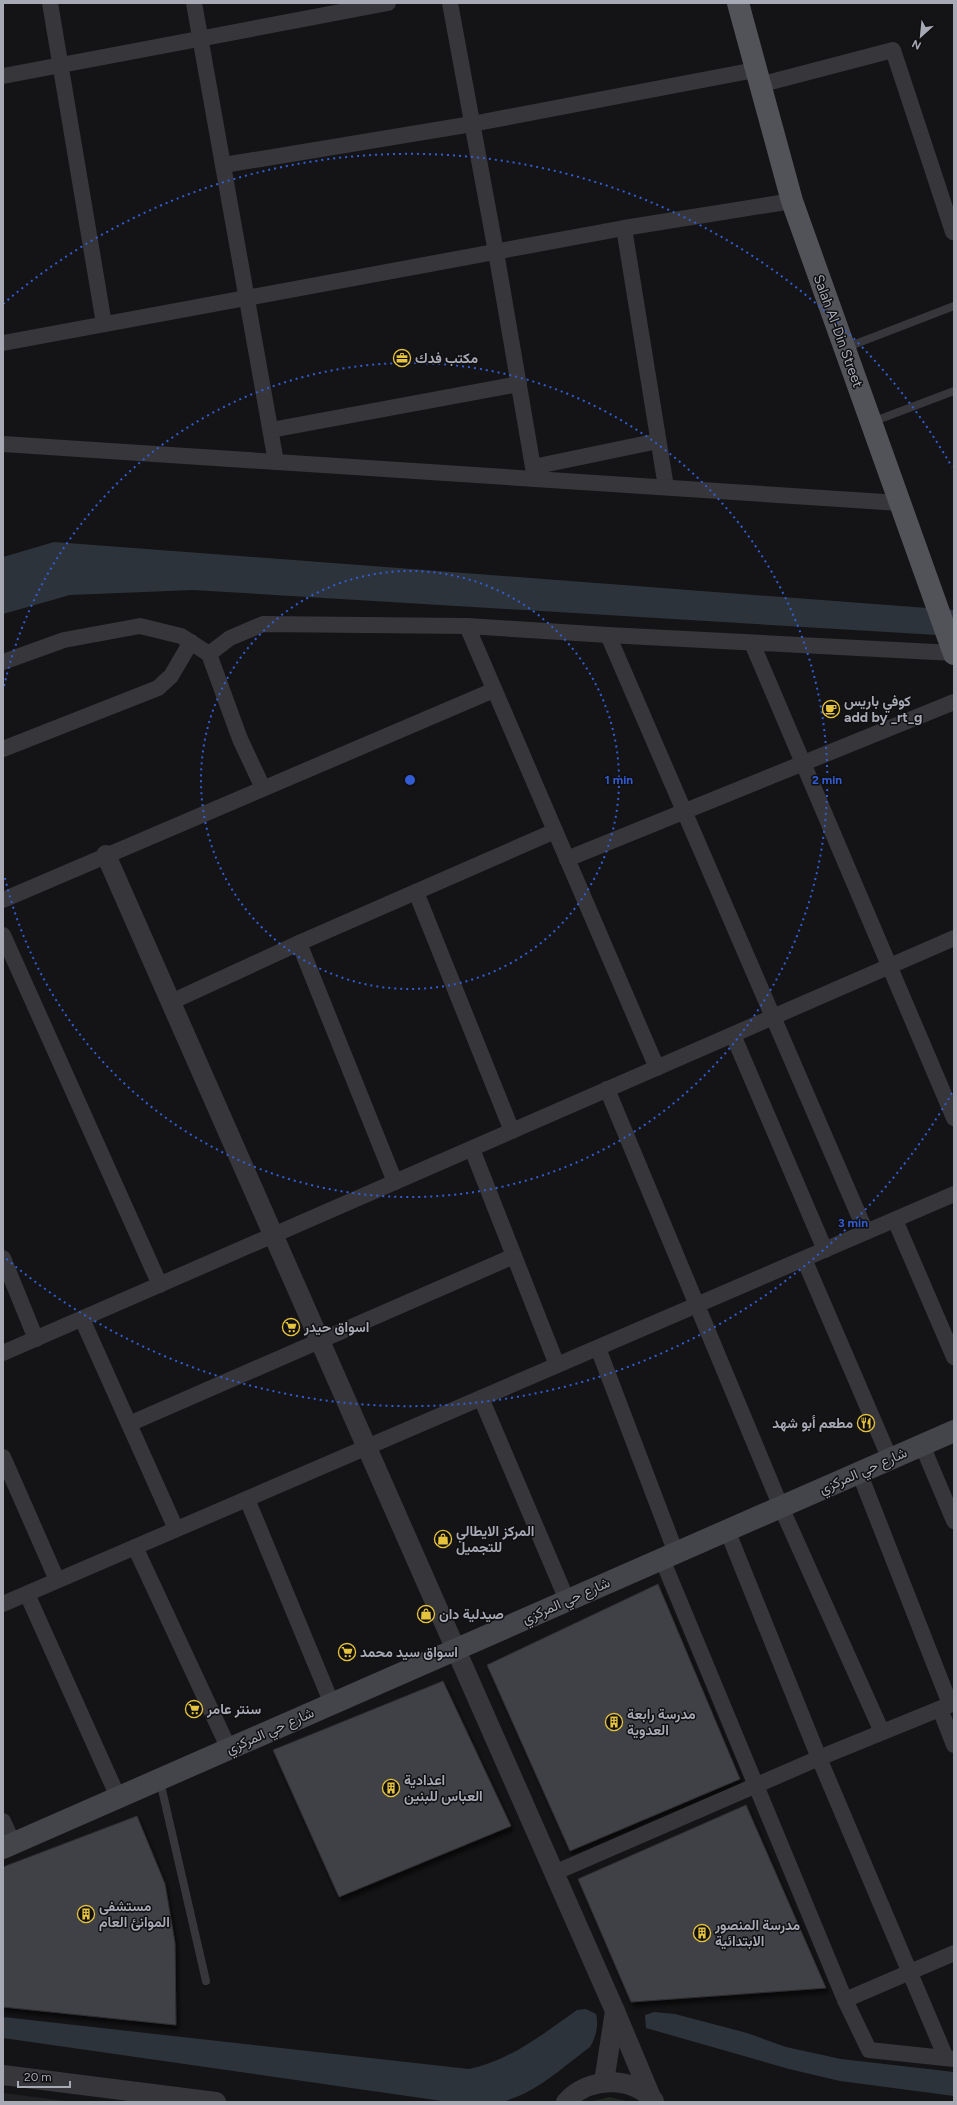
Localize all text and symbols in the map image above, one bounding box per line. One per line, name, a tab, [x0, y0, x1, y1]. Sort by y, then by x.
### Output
north arrow	[901, 16, 941, 56]
text: N	[910, 37, 923, 52]
street label: Salah Al-Din Street	[810, 272, 866, 390]
office icon: مكتب فدك	[392, 348, 412, 368]
place label: مكتب فدك	[415, 350, 478, 367]
place label: كوفي باريس add by _rt_g	[844, 693, 922, 726]
cafe icon: كوفي باريس add by _rt_g	[821, 699, 841, 719]
centre of rings	[403, 773, 417, 787]
text: 1 min	[605, 773, 633, 787]
text: 2 min	[812, 773, 842, 787]
text: 3 min	[838, 1216, 868, 1230]
supermarket icon: اسواق حيدر	[281, 1317, 301, 1337]
place label: اسواق حيدر	[303, 1319, 369, 1336]
restaurant icon: مطعم أبو شهد	[856, 1413, 876, 1433]
place label: مطعم أبو شهد	[772, 1415, 853, 1432]
street label: شارع حي المركزي	[816, 1444, 911, 1501]
place label: المركز الايطالي للتجميل	[456, 1523, 535, 1556]
shop icon: المركز الايطالي للتجميل	[433, 1529, 453, 1549]
street label: شارع حي المركزي	[519, 1574, 614, 1631]
shop icon: صيدلية دان	[416, 1604, 436, 1624]
place label: صيدلية دان	[439, 1606, 504, 1623]
supermarket icon: اسواق سيد محمد	[337, 1642, 357, 1662]
place label: اسواق سيد محمد	[360, 1644, 458, 1661]
supermarket icon: سنتر عامر	[184, 1699, 204, 1719]
place label: سنتر عامر	[206, 1701, 261, 1718]
street label: شارع حي المركزي	[223, 1704, 318, 1761]
place label: مدرسة رابعة العدوية	[627, 1706, 696, 1739]
building icon: مدرسة رابعة العدوية	[604, 1712, 624, 1732]
place label: اعدادية العباس للبنين	[404, 1772, 483, 1805]
building icon: اعدادية العباس للبنين	[381, 1778, 401, 1798]
place label: مستشفى الموانئ العام	[99, 1898, 170, 1931]
building icon: مستشفى الموانئ العام	[76, 1904, 96, 1924]
place label: مدرسة المنصور الابتدائية	[714, 1917, 801, 1950]
building icon: مدرسة المنصور الابتدائية	[692, 1923, 712, 1943]
scale bar	[18, 2063, 70, 2089]
text: 20 m	[24, 2070, 52, 2084]

